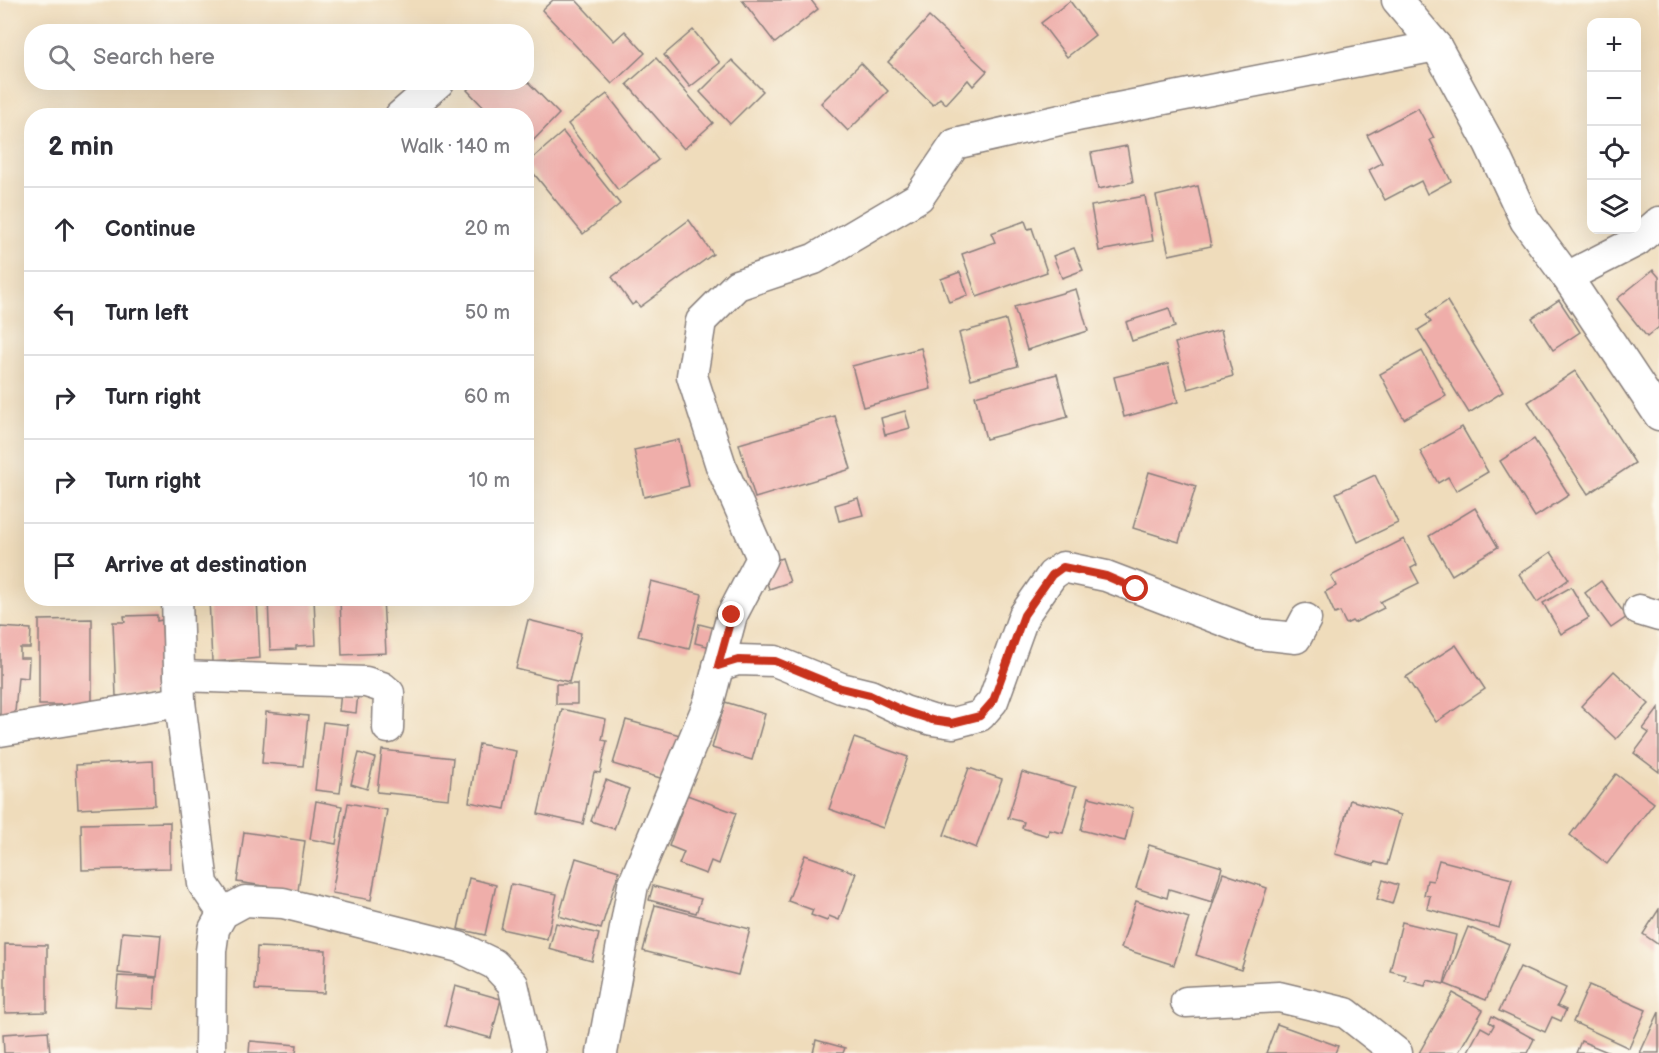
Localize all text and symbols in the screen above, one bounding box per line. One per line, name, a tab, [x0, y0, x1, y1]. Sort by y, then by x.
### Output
map controls	[1587, 18, 1641, 234]
button: +	[1587, 18, 1641, 72]
search box	[24, 24, 534, 90]
icon: search	[45, 41, 78, 74]
text: Search here	[93, 44, 215, 71]
button: −	[1587, 72, 1641, 126]
button: locate	[1587, 126, 1641, 180]
text: 2 min	[48, 132, 114, 163]
text: Walk · 140 m	[401, 135, 510, 159]
button: layers	[1587, 180, 1641, 234]
icon: ahead	[48, 213, 81, 246]
text: Continue	[105, 216, 195, 243]
text: 20 m	[465, 217, 510, 241]
icon: left	[48, 297, 81, 330]
text: Turn left	[105, 300, 189, 327]
text: 50 m	[465, 301, 510, 325]
icon: right	[48, 381, 81, 414]
text: Turn right	[105, 384, 201, 411]
text: 60 m	[464, 385, 510, 409]
icon: right	[48, 465, 81, 498]
text: Turn right	[105, 468, 201, 495]
text: 10 m	[469, 469, 510, 493]
icon: arrive	[48, 549, 81, 582]
text: Arrive at destination	[105, 552, 307, 579]
route start	[1122, 575, 1148, 601]
route end	[718, 601, 744, 627]

